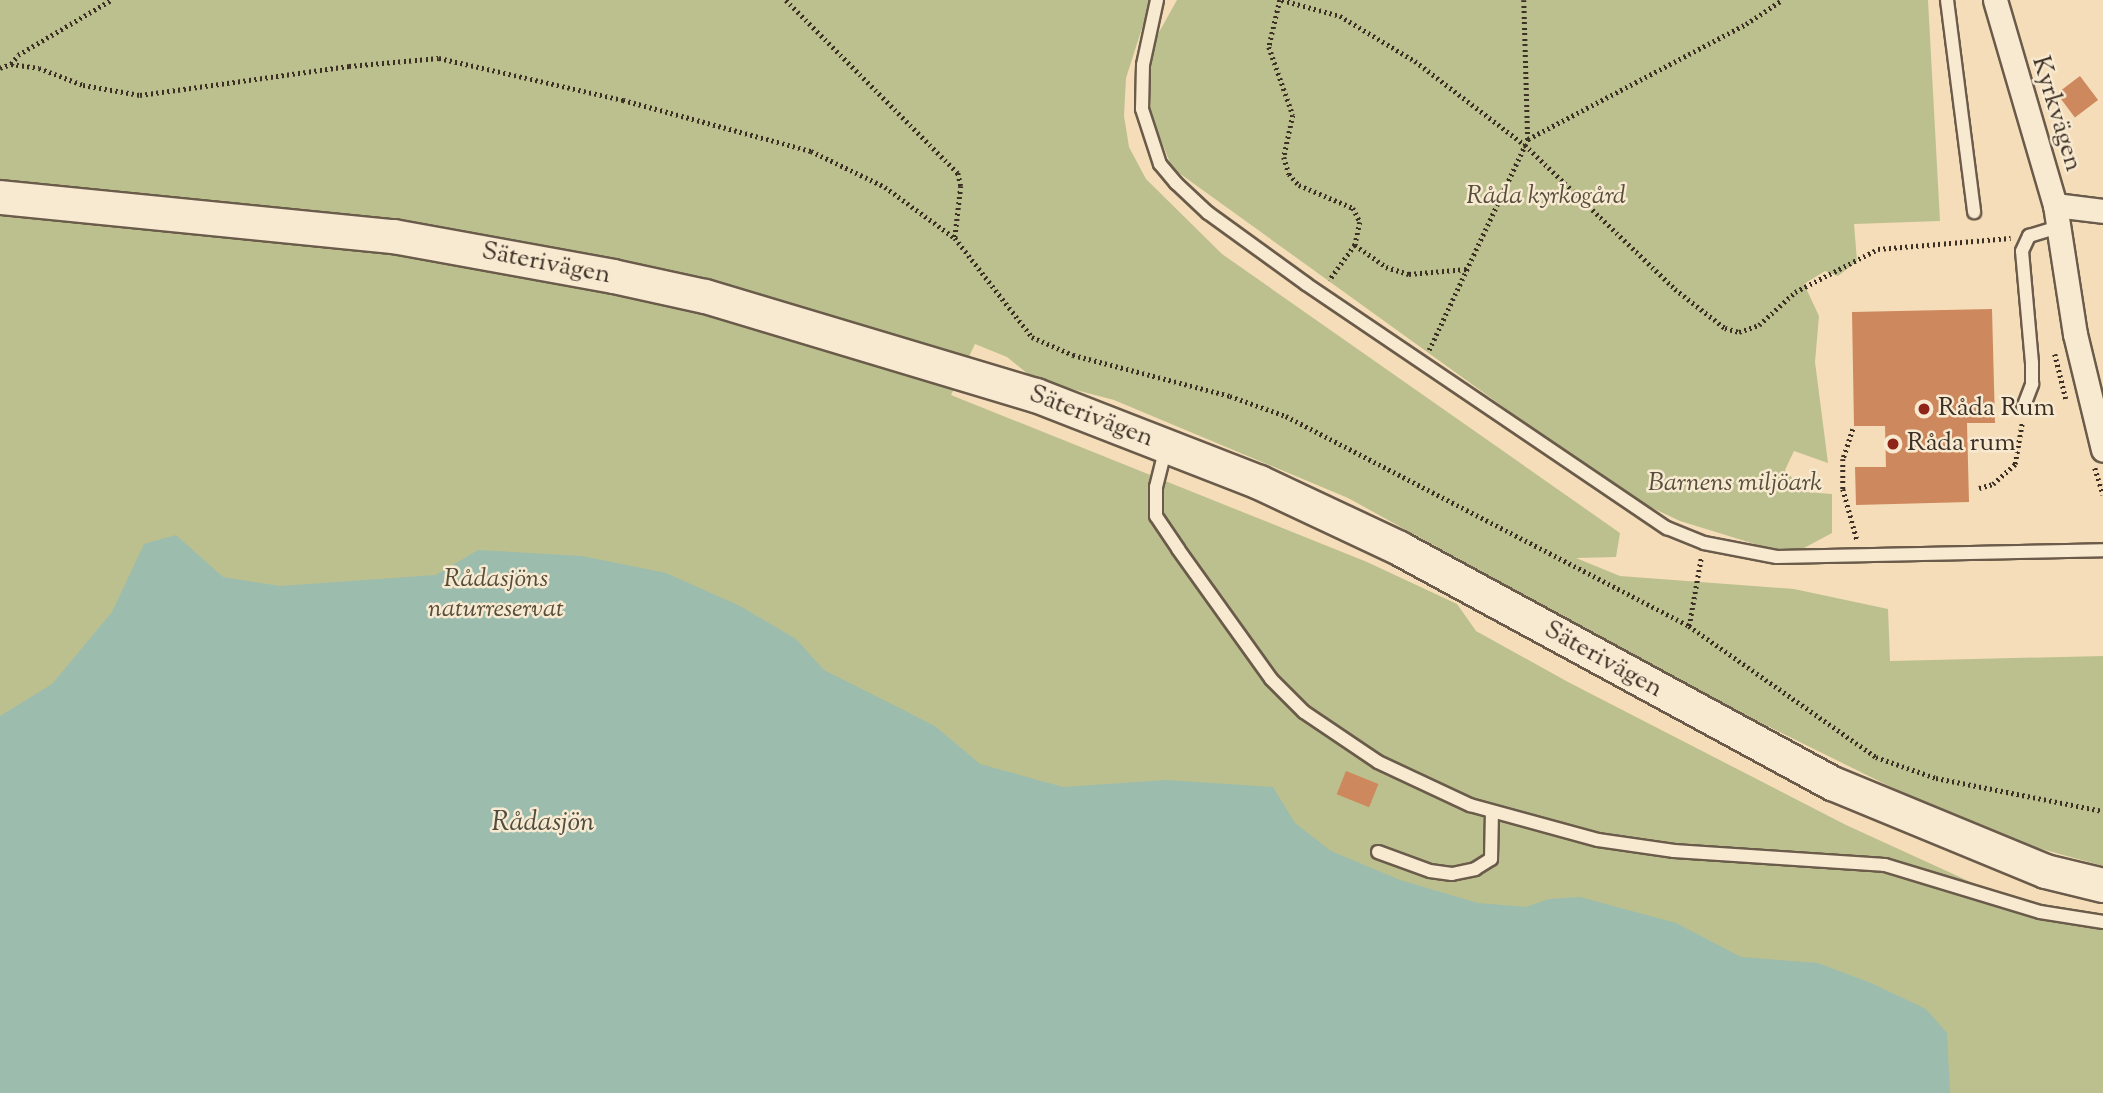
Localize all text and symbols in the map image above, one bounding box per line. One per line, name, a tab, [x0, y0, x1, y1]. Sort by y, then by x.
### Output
street label: Kyrkvägen	[2024, 53, 2088, 175]
park label: Råda kyrkogård	[1466, 181, 1626, 213]
street label: Säterivägen	[479, 236, 613, 292]
street label: Säterivägen	[1024, 379, 1158, 455]
place label: Råda Rum	[1938, 393, 2055, 425]
marker: Råda Rum	[1916, 401, 1932, 417]
place label: Råda rum	[1907, 428, 2016, 460]
marker: Råda rum	[1885, 436, 1901, 452]
park label: Barnens miljöark	[1648, 468, 1822, 500]
park label: Rådasjöns naturreservat	[428, 564, 564, 626]
street label: Säterivägen	[1538, 615, 1668, 705]
water label: Rådasjön	[491, 806, 595, 840]

